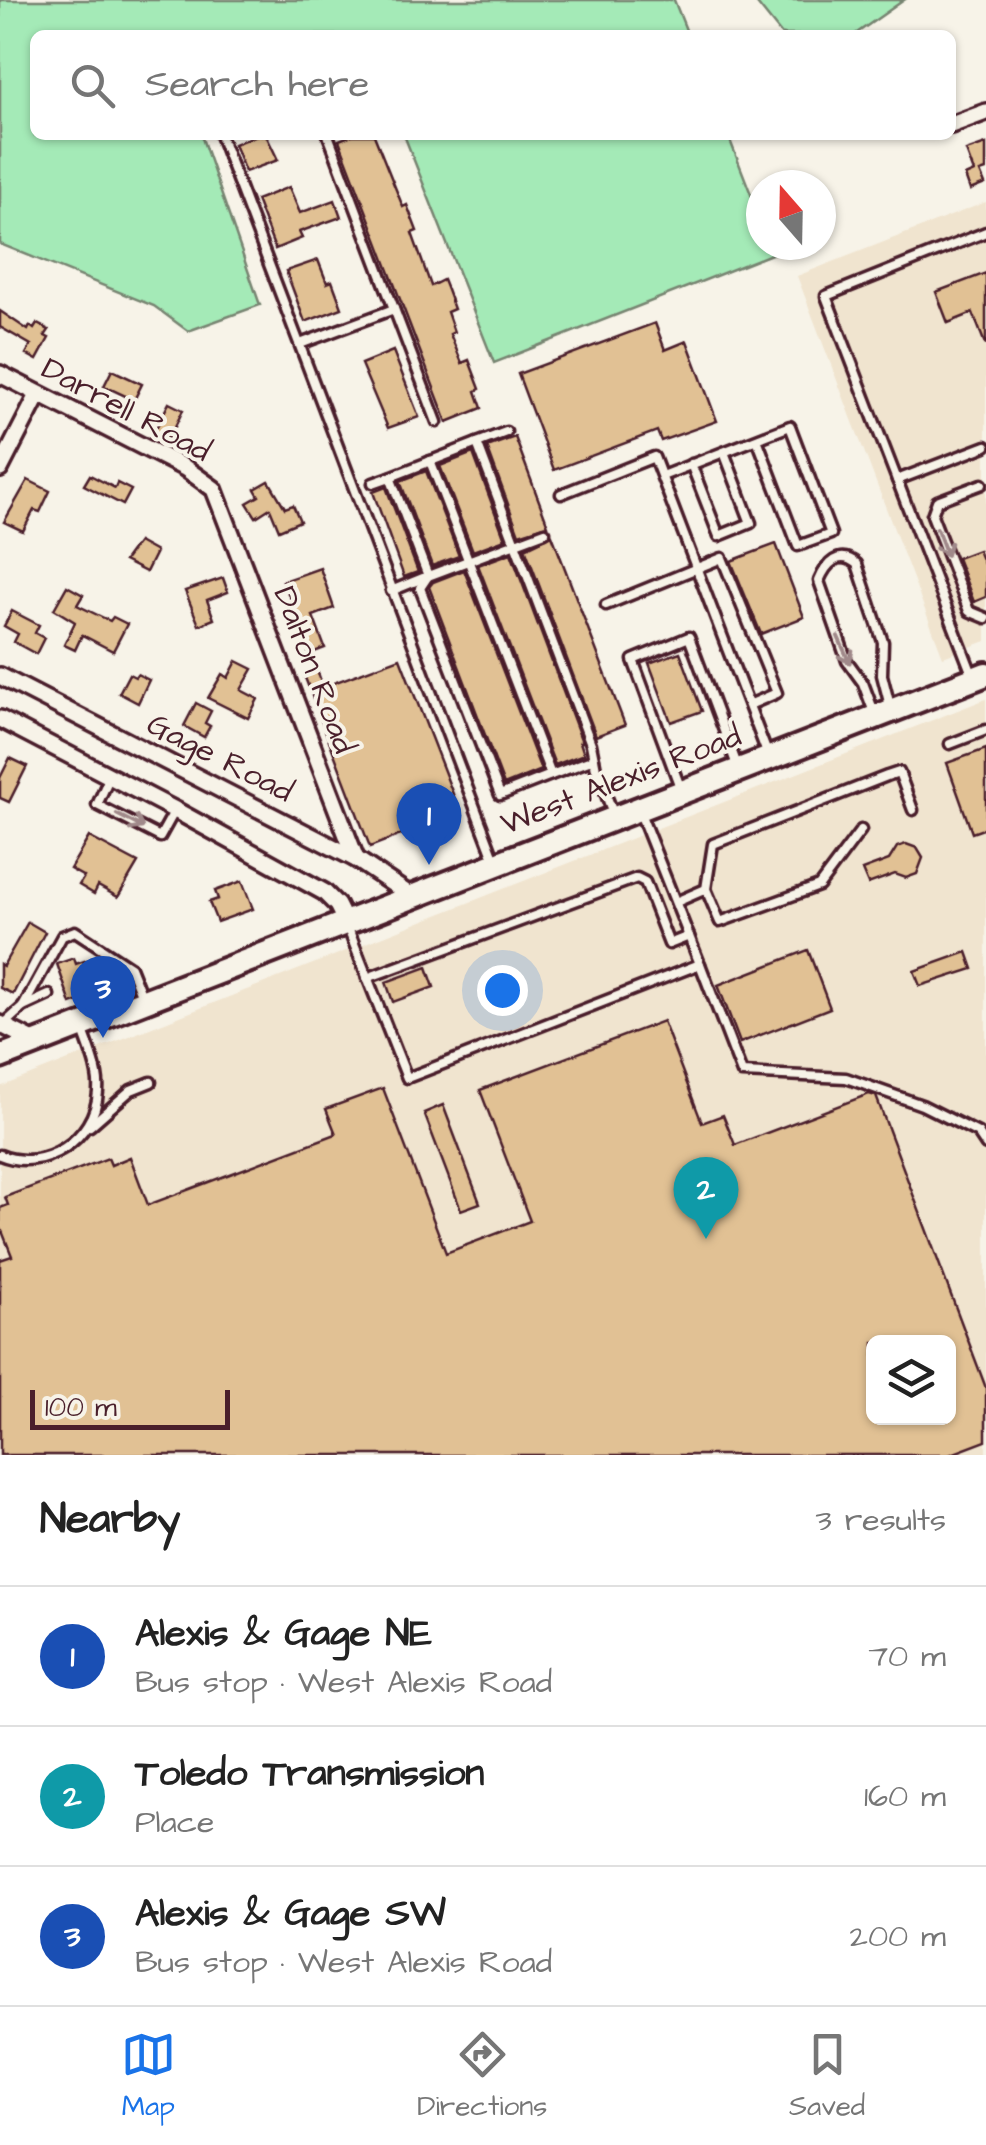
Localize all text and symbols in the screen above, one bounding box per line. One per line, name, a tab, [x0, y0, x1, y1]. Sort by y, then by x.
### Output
search box	[30, 30, 956, 140]
icon: search	[65, 58, 120, 113]
text: Search here	[145, 59, 369, 111]
north arrow	[746, 170, 836, 260]
street label: Darrell Road	[33, 346, 219, 474]
one-way arrow	[935, 526, 953, 557]
street label: Dalton Road	[262, 580, 366, 760]
one-way arrow	[836, 634, 854, 665]
street label: Gage Road	[139, 702, 301, 814]
street label: West Alexis Road	[494, 713, 748, 847]
pin: 1	[396, 782, 462, 865]
one-way arrow	[114, 812, 144, 831]
pin: 3	[70, 956, 136, 1038]
your location	[477, 965, 528, 1016]
pin: 2	[674, 1156, 738, 1239]
map controls	[866, 1335, 956, 1425]
button: layers	[866, 1335, 956, 1425]
scale bar	[30, 1385, 230, 1430]
text: 100 m	[45, 1388, 117, 1427]
text: Nearby	[40, 1491, 180, 1549]
text: 3 results	[816, 1498, 946, 1543]
text: Alexis & Gage NE	[135, 1608, 432, 1660]
text: 1	[70, 1634, 75, 1679]
text: 70 m	[868, 1634, 946, 1679]
text: Bus stop · West Alexis Road	[135, 1660, 552, 1705]
text: Toledo Transmission	[135, 1748, 484, 1800]
text: 2	[63, 1774, 82, 1819]
text: 160 m	[864, 1774, 946, 1819]
text: Place	[135, 1800, 214, 1845]
text: Alexis & Gage SW	[135, 1888, 446, 1940]
text: 3	[64, 1914, 81, 1959]
text: 200 m	[850, 1914, 946, 1959]
text: Bus stop · West Alexis Road	[135, 1940, 552, 1985]
tab: Map	[121, 2027, 176, 2126]
tab: Directions	[417, 2027, 547, 2126]
tab: Saved	[789, 2027, 865, 2126]

